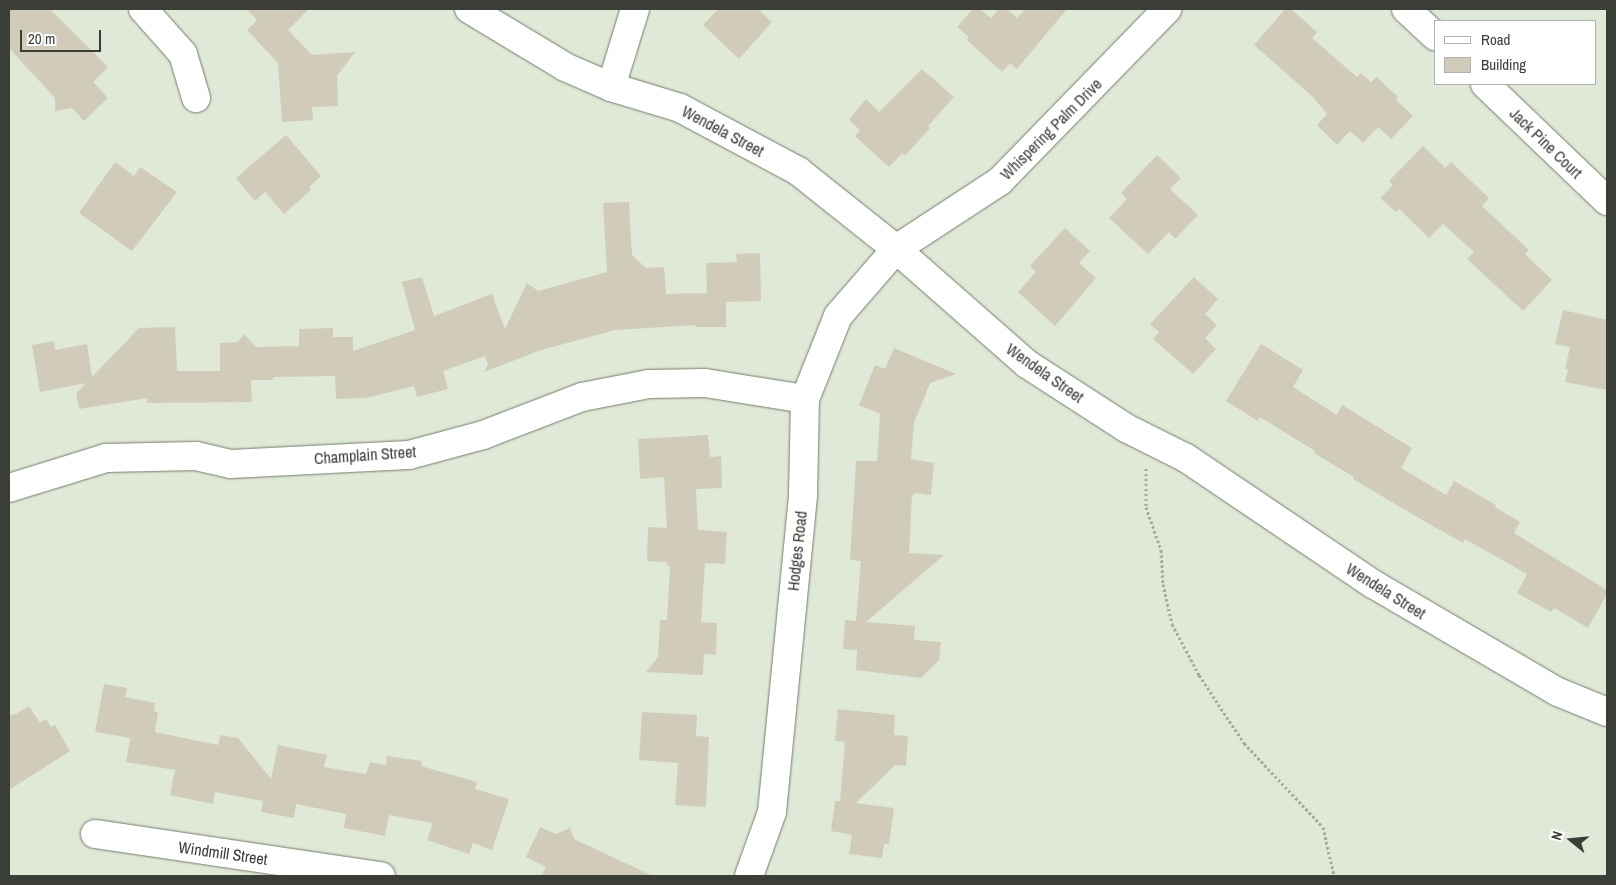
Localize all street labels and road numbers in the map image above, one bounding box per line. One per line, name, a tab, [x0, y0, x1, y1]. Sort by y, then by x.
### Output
street label: Whispering Palm Drive	[996, 74, 1106, 184]
street label: Wendela Street	[679, 101, 767, 161]
street label: Jack Pine Court	[1506, 104, 1586, 182]
street label: Wendela Street	[1003, 339, 1087, 407]
street label: Champlain Street	[313, 442, 417, 468]
street label: Hodges Road	[783, 510, 811, 592]
street label: Wendela Street	[1343, 559, 1429, 623]
street label: Windmill Street	[177, 837, 269, 869]

